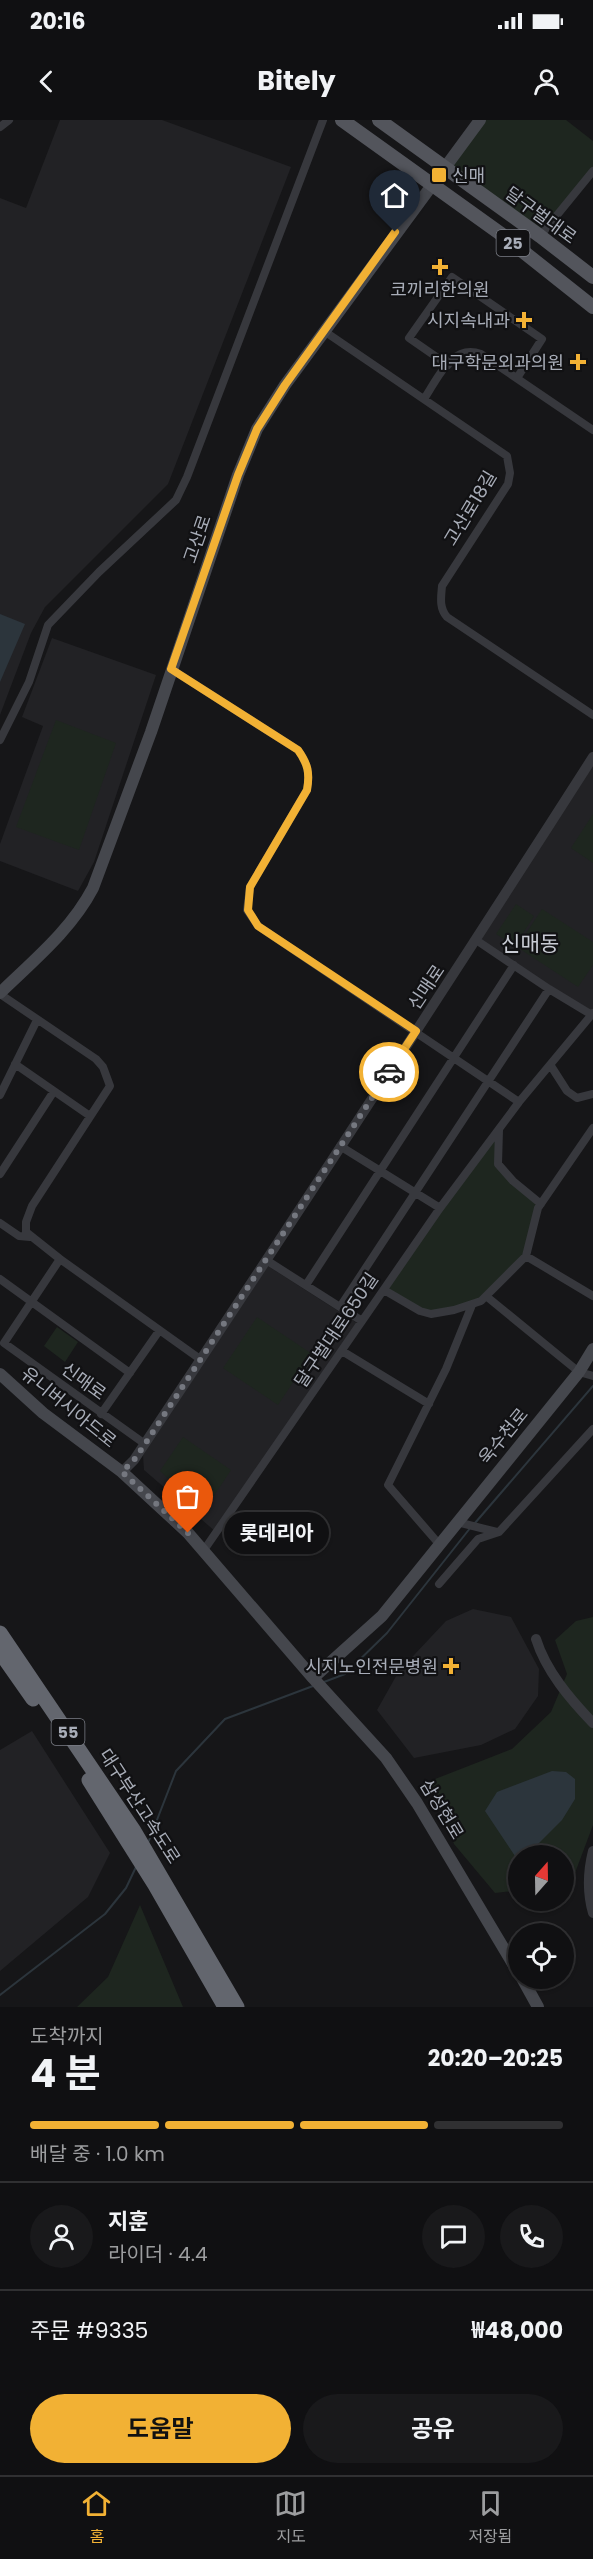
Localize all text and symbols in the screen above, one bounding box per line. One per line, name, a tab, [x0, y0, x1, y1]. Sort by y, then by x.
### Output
text: 20:16	[30, 6, 85, 37]
text: Bitely	[257, 62, 336, 99]
icon: back	[30, 65, 63, 98]
icon: person	[530, 65, 563, 98]
place label: 신매	[452, 163, 485, 188]
marker: 신매	[430, 166, 448, 184]
pin	[369, 170, 420, 232]
icon: home	[378, 179, 411, 212]
street label: 달구벌대로	[500, 181, 582, 249]
road number: 25	[496, 230, 530, 256]
marker: 코끼리한의원	[431, 258, 449, 276]
place label: 코끼리한의원	[390, 277, 490, 302]
place label: 시지속내과	[427, 308, 510, 333]
marker: 시지속내과	[515, 311, 533, 329]
place label: 대구학문외과의원	[432, 350, 564, 375]
marker: 대구학문외과의원	[569, 353, 587, 371]
street label: 고산로18길	[438, 466, 502, 550]
street label: 고산로	[177, 511, 217, 567]
district label: 신매동	[501, 929, 559, 958]
street label: 신매로	[402, 959, 450, 1015]
courier	[359, 1042, 419, 1102]
icon: car	[373, 1056, 406, 1089]
street label: 달구벌대로650길	[288, 1268, 384, 1392]
street label: 신매로	[57, 1356, 111, 1406]
street label: 유니버시아드로	[16, 1361, 122, 1453]
street label: 욱수천로	[472, 1402, 534, 1470]
pin	[162, 1471, 213, 1533]
icon: bag	[171, 1480, 204, 1513]
callout: 롯데리아	[224, 1512, 329, 1554]
text: 롯데리아	[240, 1519, 313, 1547]
place label: 시지노인전문병원	[306, 1654, 438, 1679]
marker: 시지노인전문병원	[442, 1657, 460, 1675]
road number: 55	[52, 1719, 84, 1745]
street label: 대구부산고속도로	[93, 1744, 187, 1868]
street label: 삼성현로	[414, 1774, 470, 1844]
north arrow	[508, 1845, 574, 1911]
map controls	[508, 1845, 574, 1989]
button: locate	[508, 1923, 574, 1989]
text: 도착까지	[30, 2022, 104, 2050]
text: 20:20–20:25	[428, 2043, 563, 2074]
text: 4 분	[30, 2046, 101, 2101]
text: 배달 중 · 1.0 km	[30, 2140, 165, 2168]
button: person	[30, 2205, 93, 2268]
button: chat	[422, 2205, 485, 2268]
button: phone	[500, 2205, 563, 2268]
text: 지훈	[108, 2206, 148, 2237]
text: 라이더 · 4.4	[108, 2240, 207, 2268]
text: 주문 #9335	[30, 2315, 148, 2346]
text: ₩48,000	[472, 2315, 563, 2346]
button: 도움말	[30, 2394, 291, 2463]
button: 공유	[303, 2394, 563, 2463]
tab: 홈	[80, 2487, 113, 2549]
tab: 지도	[274, 2487, 307, 2549]
tab: 저장됨	[468, 2487, 513, 2549]

